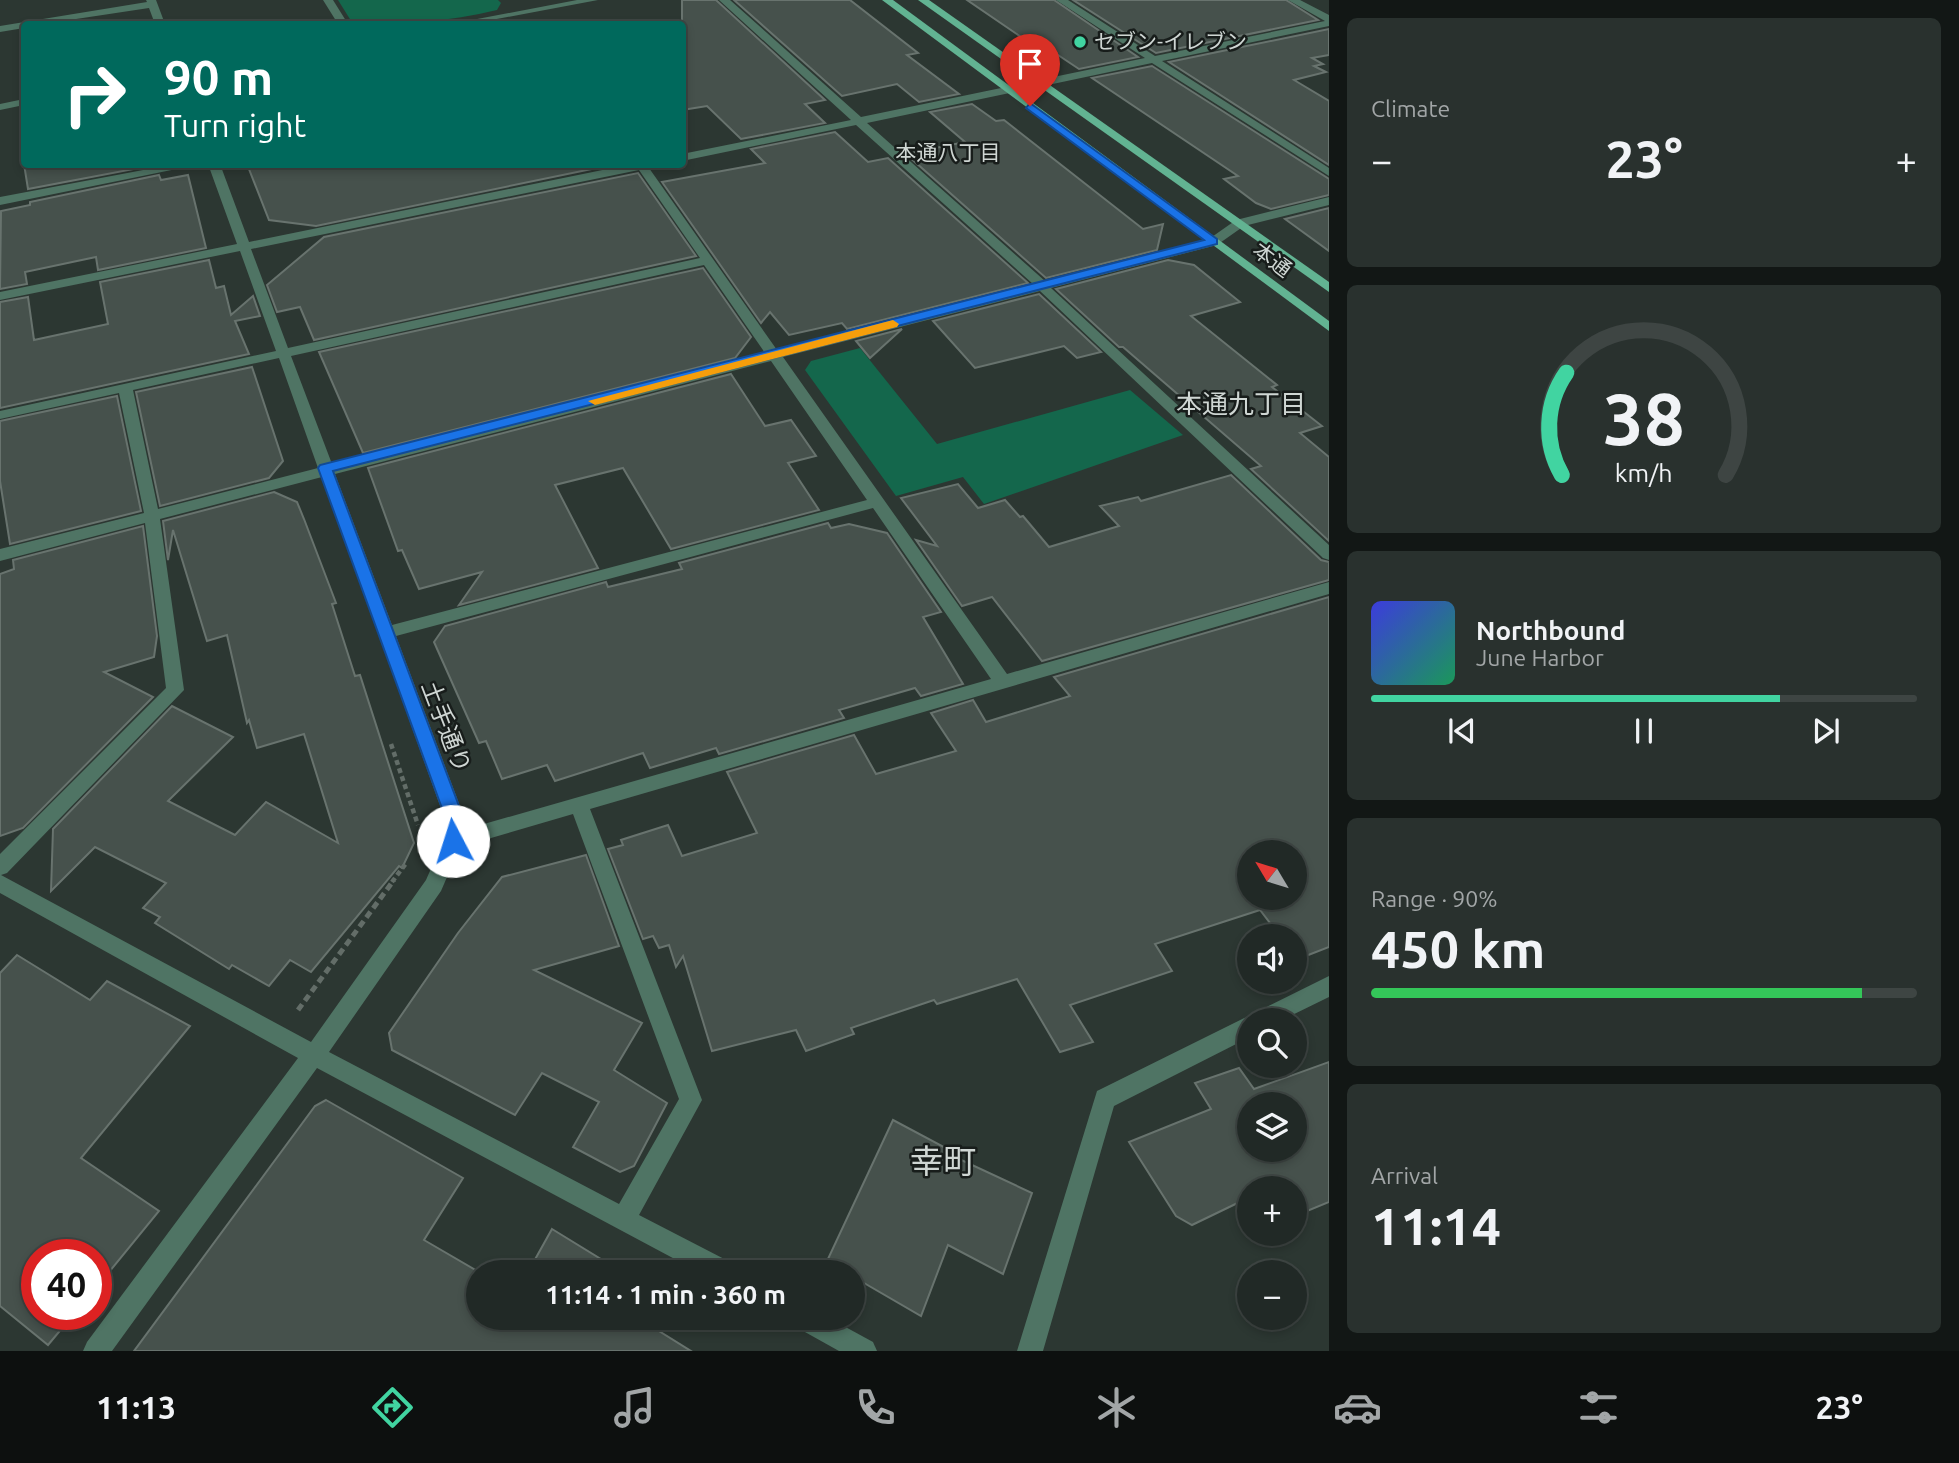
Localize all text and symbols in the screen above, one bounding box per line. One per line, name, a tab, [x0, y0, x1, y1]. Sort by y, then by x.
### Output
place label: セブン-イレブン	[1094, 29, 1247, 53]
pin	[1000, 34, 1060, 106]
marker: セブン-イレブン	[1072, 34, 1088, 50]
icon: arrive	[1011, 45, 1049, 83]
icon: right	[49, 49, 140, 140]
text: 90 m	[164, 49, 273, 104]
text: Climate	[1371, 96, 1450, 121]
text: Turn right	[164, 107, 306, 143]
text: 23°	[1605, 130, 1683, 188]
text: −	[1371, 139, 1392, 181]
text: +	[1896, 139, 1917, 181]
district label: 本通八丁目	[896, 140, 1001, 164]
street label: 本通	[1249, 237, 1297, 281]
text: 38	[1603, 377, 1685, 459]
district label: 本通九丁目	[1176, 389, 1306, 418]
text: km/h	[1615, 459, 1673, 487]
text: Northbound	[1476, 616, 1625, 645]
text: June Harbor	[1476, 645, 1604, 670]
street label: 土手通り	[417, 677, 476, 776]
icon: previous	[1443, 712, 1481, 750]
icon: pause	[1625, 712, 1663, 750]
icon: next	[1807, 712, 1845, 750]
position arrow	[416, 804, 490, 878]
north arrow	[1237, 840, 1307, 910]
map controls	[1237, 840, 1307, 1330]
text: Range · 90%	[1371, 886, 1498, 911]
text: 450 km	[1371, 920, 1545, 978]
button: sound	[1237, 924, 1307, 994]
button: search	[1237, 1008, 1307, 1078]
button: layers	[1237, 1092, 1307, 1162]
district label: 幸町	[910, 1142, 976, 1179]
text: Arrival	[1371, 1163, 1438, 1188]
button: +	[1237, 1176, 1307, 1246]
text: 11:14	[1371, 1197, 1501, 1255]
speed limit sign: 40	[21, 1239, 112, 1330]
button: −	[1237, 1260, 1307, 1330]
text: 11:14 · 1 min · 360 m	[545, 1280, 786, 1309]
icon: directions	[368, 1383, 417, 1432]
icon: music	[610, 1383, 659, 1432]
icon: phone	[851, 1383, 900, 1432]
icon: climate	[1092, 1383, 1141, 1432]
icon: car	[1333, 1383, 1382, 1432]
icon: filters	[1574, 1383, 1623, 1432]
text: 11:13	[96, 1389, 176, 1425]
text: 23°	[1815, 1389, 1863, 1425]

